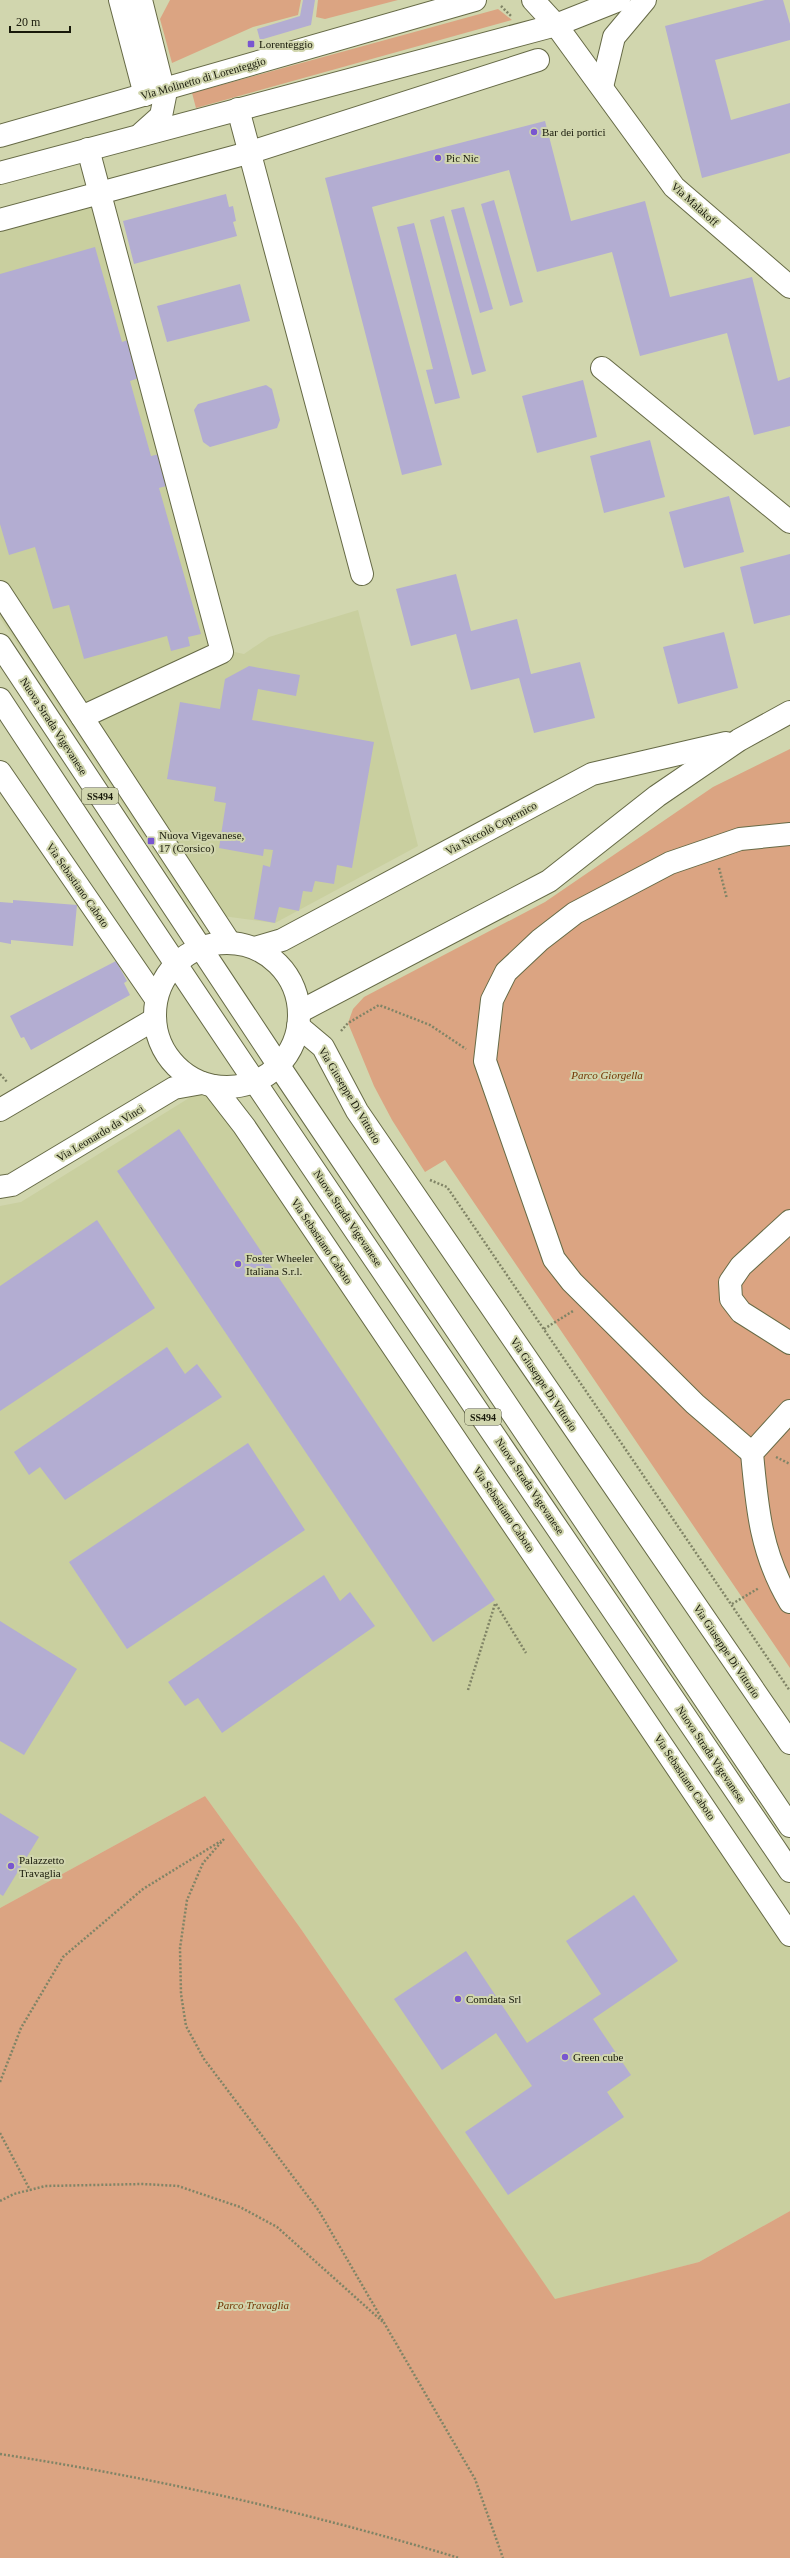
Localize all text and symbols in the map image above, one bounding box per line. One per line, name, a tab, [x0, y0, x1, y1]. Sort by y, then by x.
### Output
scale bar	[10, 8, 70, 34]
text: 20 m	[16, 15, 41, 29]
place label: Lorenteggio	[259, 38, 313, 50]
marker: Lorenteggio	[246, 39, 256, 49]
street label: Via Molinetto di Lorenteggio	[139, 54, 267, 102]
place label: Bar dei portici	[542, 126, 606, 138]
marker: Bar dei portici	[529, 127, 539, 137]
place label: Pic Nic	[446, 152, 479, 164]
marker: Pic Nic	[433, 153, 443, 163]
street label: Via Malakoff	[669, 180, 721, 228]
street label: Nuova Strada Vigevanese	[18, 675, 90, 777]
road number: SS494	[82, 788, 118, 804]
street label: Via Niccolò Copernico	[443, 799, 539, 857]
place label: Nuova Vigevanese, 17 (Corsico)	[159, 829, 245, 855]
marker: Nuova Vigevanese, 17 (Corsico)	[146, 836, 156, 846]
street label: Via Sebastiano Caboto	[44, 841, 112, 930]
street label: Via Giuseppe Di Vittorio	[317, 1045, 384, 1146]
park label: Parco Giorgella	[570, 1069, 643, 1081]
street label: Via Leonardo da Vinci	[54, 1102, 146, 1164]
street label: Nuova Strada Vigevanese	[311, 1168, 385, 1268]
street label: Via Sebastiano Caboto	[289, 1196, 355, 1286]
place label: Foster Wheeler Italiana S.r.l.	[246, 1252, 314, 1277]
marker: Foster Wheeler Italiana S.r.l.	[233, 1259, 243, 1269]
street label: Via Giuseppe Di Vittorio	[508, 1335, 580, 1433]
road number: SS494	[465, 1409, 501, 1425]
street label: Nuova Strada Vigevanese	[493, 1436, 567, 1536]
street label: Via Sebastiano Caboto	[471, 1464, 537, 1554]
street label: Via Giuseppe Di Vittorio	[691, 1602, 763, 1700]
street label: Nuova Strada Vigevanese	[674, 1704, 748, 1804]
street label: Via Sebastiano Caboto	[652, 1732, 718, 1822]
place label: Palazzetto Travaglia	[19, 1854, 65, 1879]
marker: Palazzetto Travaglia	[6, 1861, 16, 1871]
place label: Comdata Srl	[466, 1993, 521, 2005]
marker: Comdata Srl	[453, 1994, 463, 2004]
place label: Green cube	[573, 2051, 624, 2063]
marker: Green cube	[560, 2052, 570, 2062]
park label: Parco Travaglia	[216, 2299, 290, 2311]

